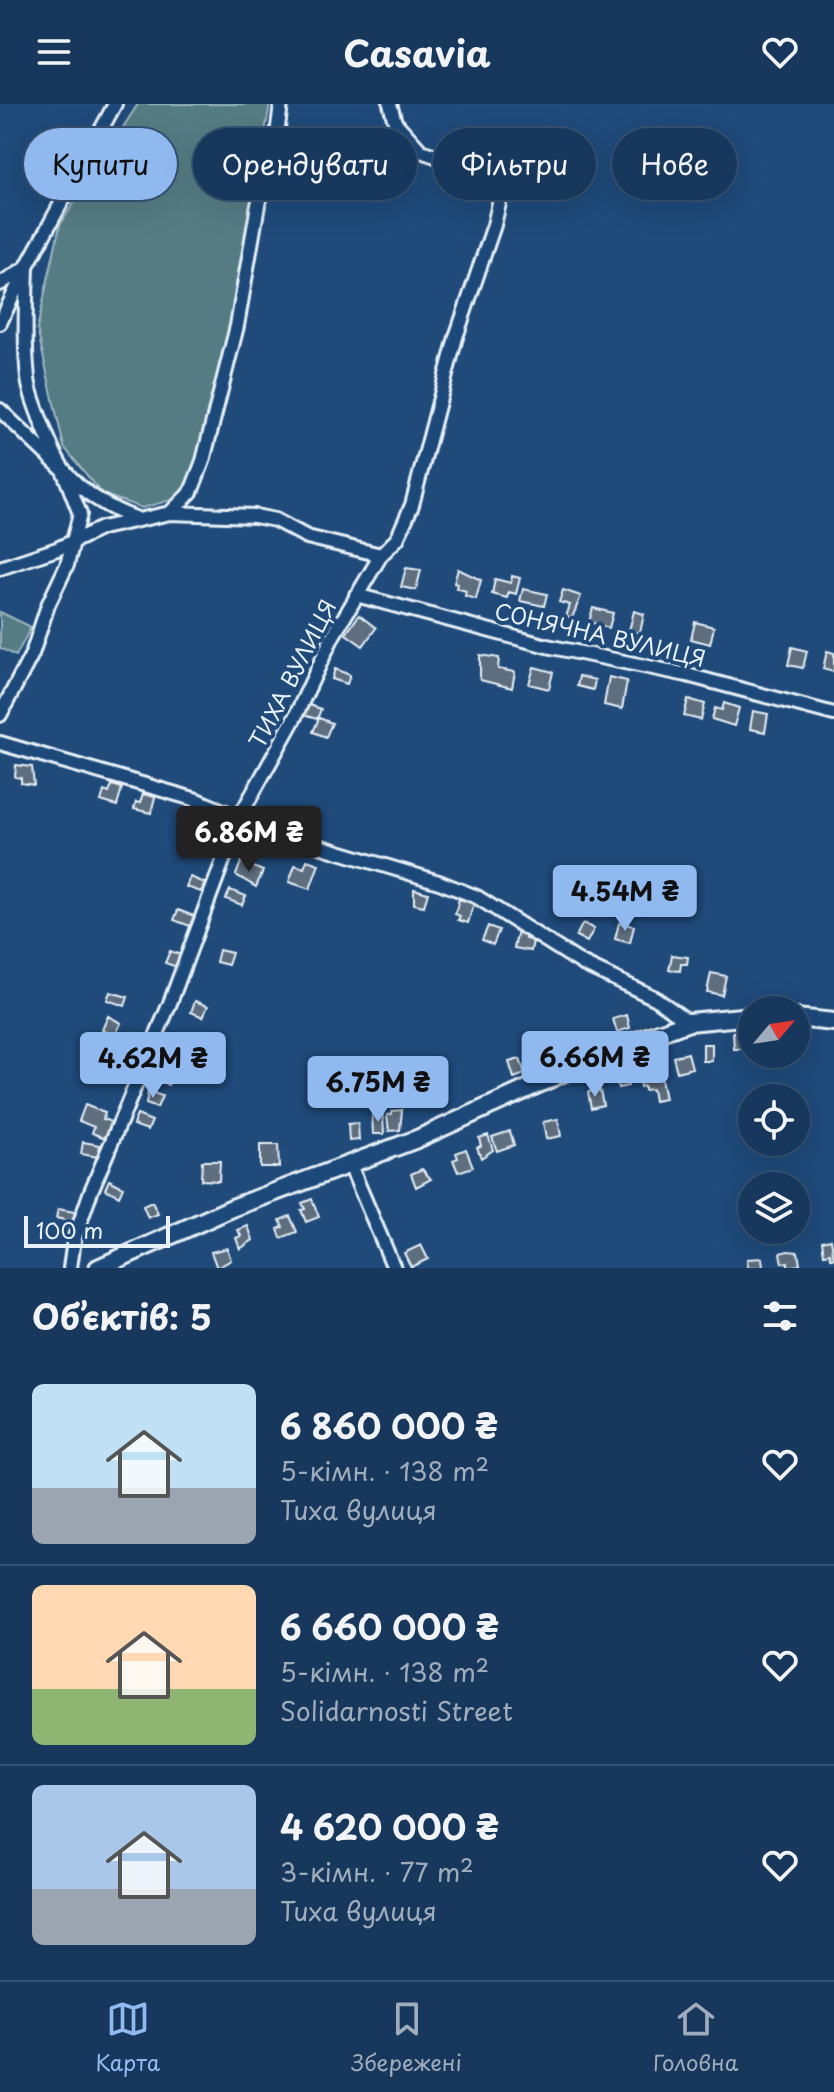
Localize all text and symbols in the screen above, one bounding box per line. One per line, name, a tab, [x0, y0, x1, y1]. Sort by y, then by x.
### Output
text: Casavia	[343, 25, 491, 79]
icon: menu	[32, 30, 76, 74]
icon: heart	[758, 30, 802, 74]
chip: Купити	[24, 128, 177, 200]
chip: Орендувати	[193, 128, 417, 200]
chip: Фільтри	[433, 128, 596, 200]
chip: Нове	[612, 128, 737, 200]
street label: ТИХА ВУЛИЦЯ	[240, 593, 343, 753]
street label: СОНЯЧНА ВУЛИЦЯ	[492, 593, 709, 674]
pin: 6.86M ₴	[175, 806, 323, 874]
text: 6.86M ₴	[194, 812, 304, 851]
pin: 4.54M ₴	[551, 865, 699, 933]
text: 4.54M ₴	[571, 871, 679, 910]
north arrow	[738, 996, 810, 1068]
map controls	[738, 996, 810, 1244]
pin: 6.66M ₴	[521, 1031, 669, 1099]
pin: 4.62M ₴	[79, 1032, 227, 1100]
text: 6.66M ₴	[540, 1037, 650, 1076]
text: 4.62M ₴	[98, 1038, 208, 1077]
pin: 6.75M ₴	[304, 1056, 452, 1124]
text: 6.75M ₴	[325, 1062, 431, 1101]
button: locate	[738, 1084, 810, 1156]
button: layers	[738, 1172, 810, 1244]
scale bar	[24, 1212, 170, 1248]
text: 100 m	[36, 1213, 103, 1246]
text: Об’єктів: 5	[32, 1290, 212, 1342]
icon: filters	[758, 1294, 802, 1338]
text: 6 860 000 ₴	[280, 1399, 498, 1451]
icon: home	[96, 1416, 192, 1512]
icon: heart	[758, 1442, 802, 1486]
text: 5-кімн. · 138 m²	[280, 1451, 489, 1490]
text: Тиха вулиця	[280, 1490, 437, 1529]
text: 6 660 000 ₴	[280, 1600, 499, 1652]
icon: home	[96, 1617, 192, 1713]
icon: heart	[758, 1643, 802, 1687]
text: 5-кімн. · 138 m²	[280, 1652, 489, 1691]
text: Solidarnosti Street	[280, 1691, 513, 1730]
text: 4 620 000 ₴	[280, 1800, 499, 1852]
icon: home	[96, 1817, 192, 1913]
icon: heart	[758, 1843, 802, 1887]
text: 3-кімн. · 77 m²	[280, 1852, 474, 1891]
text: Тиха вулиця	[280, 1891, 437, 1930]
tab: Карта	[96, 1997, 160, 2078]
tab: Збережені	[351, 1997, 462, 2078]
tab: Головна	[653, 1997, 738, 2078]

